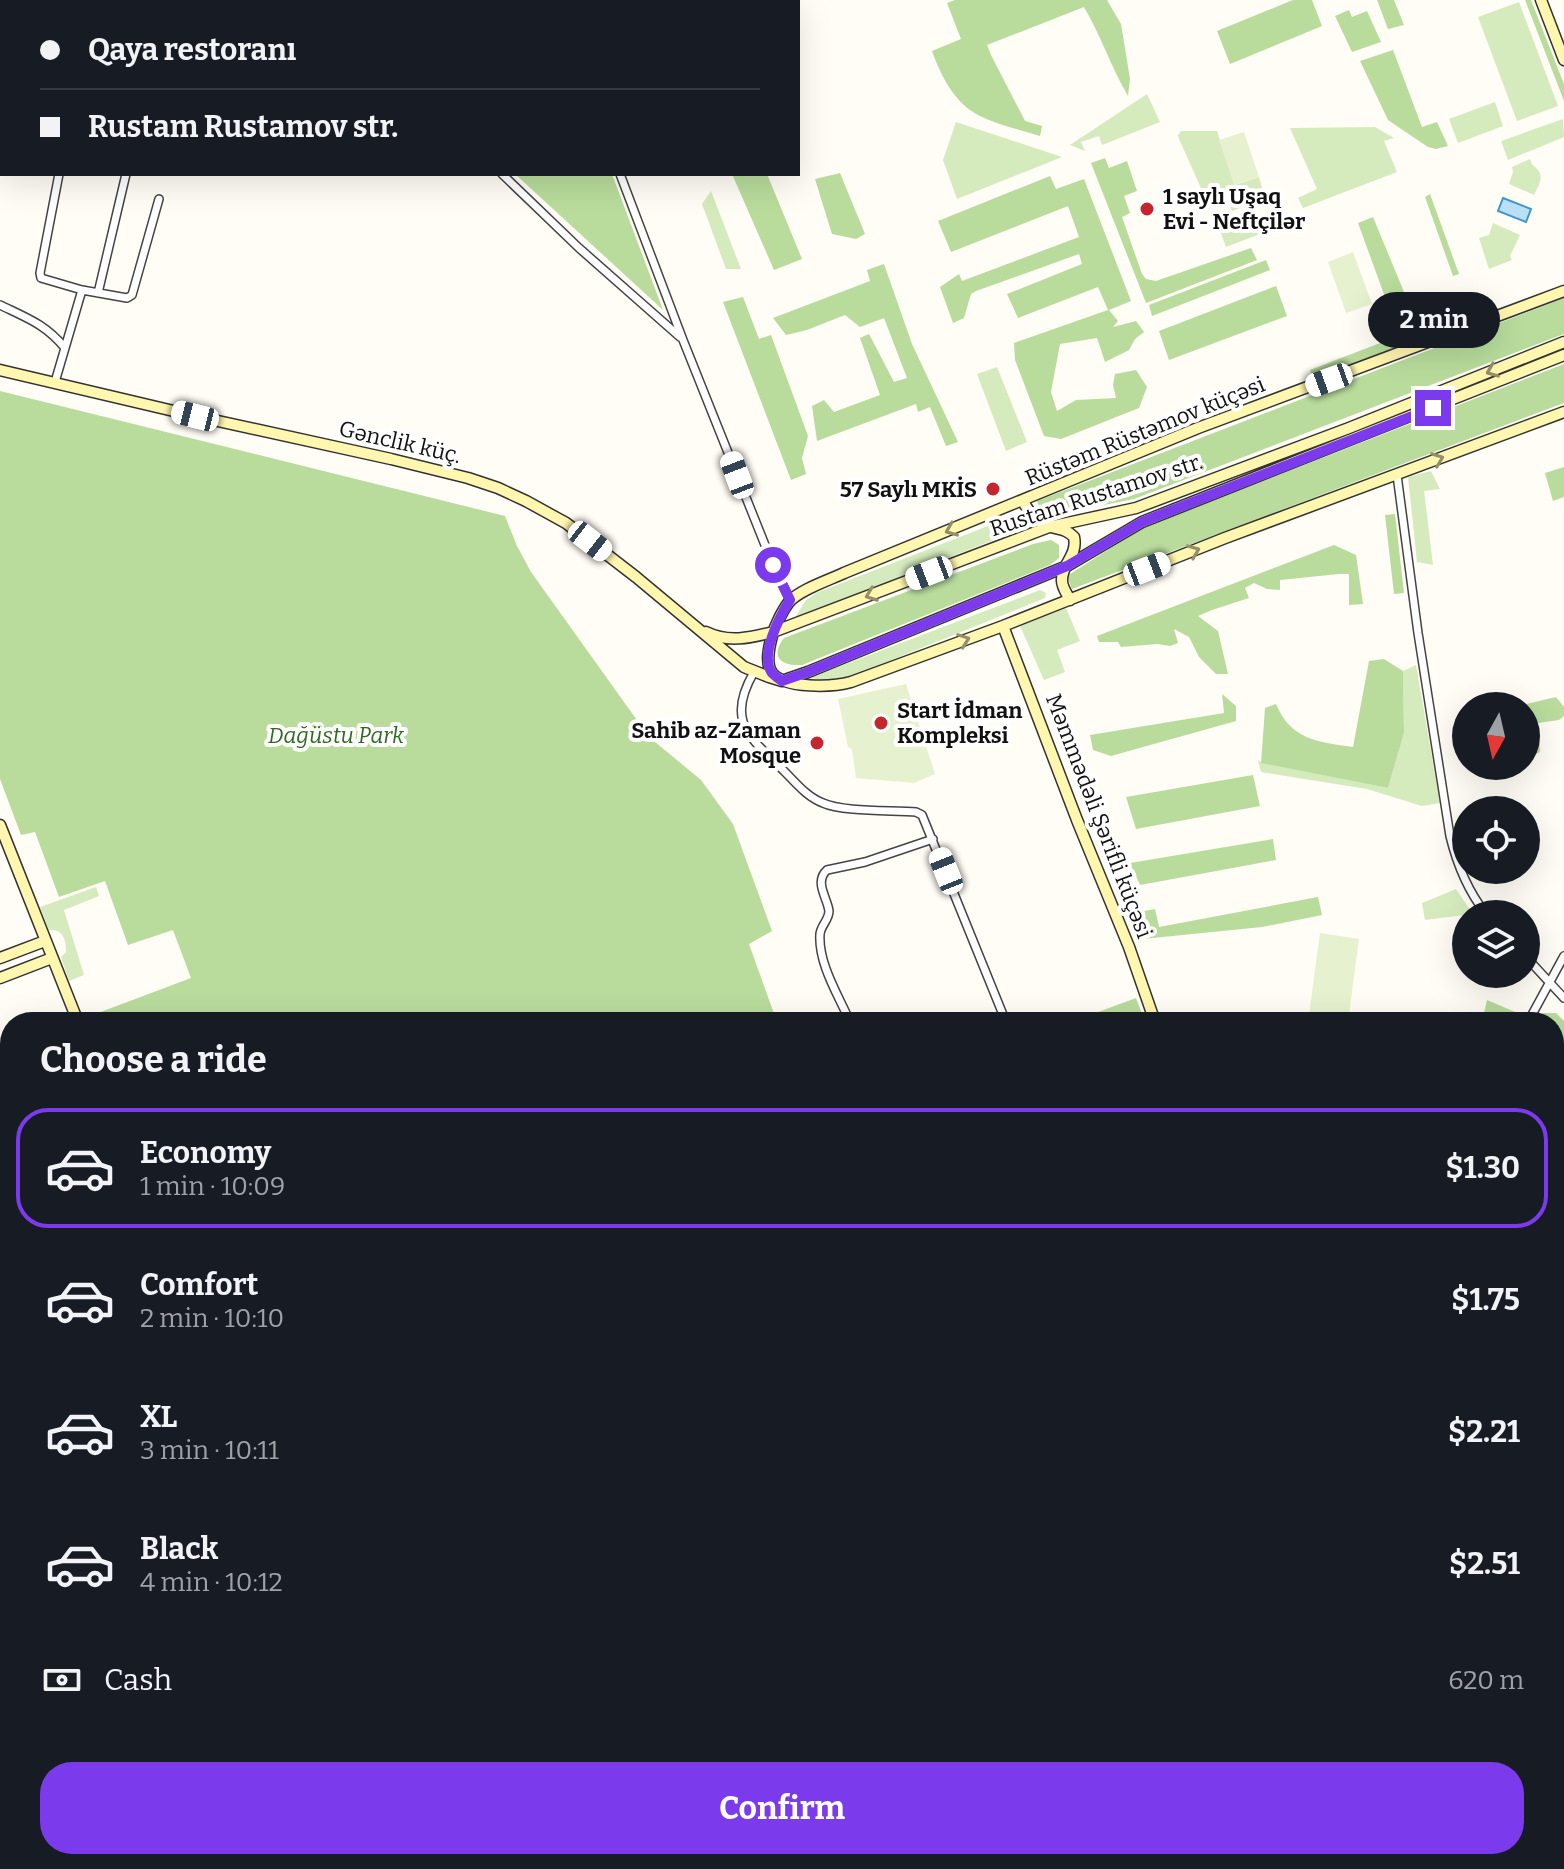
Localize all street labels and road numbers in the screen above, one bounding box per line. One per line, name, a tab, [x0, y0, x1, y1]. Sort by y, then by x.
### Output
street label: Rüstəm Rüstəmov küçəsi	[1021, 370, 1269, 492]
street label: Gənclik küç.	[336, 415, 464, 469]
street label: Rustam Rustamov str.	[986, 448, 1206, 542]
street label: Məmmədəli Şərifli küçəsi	[1040, 690, 1158, 942]

